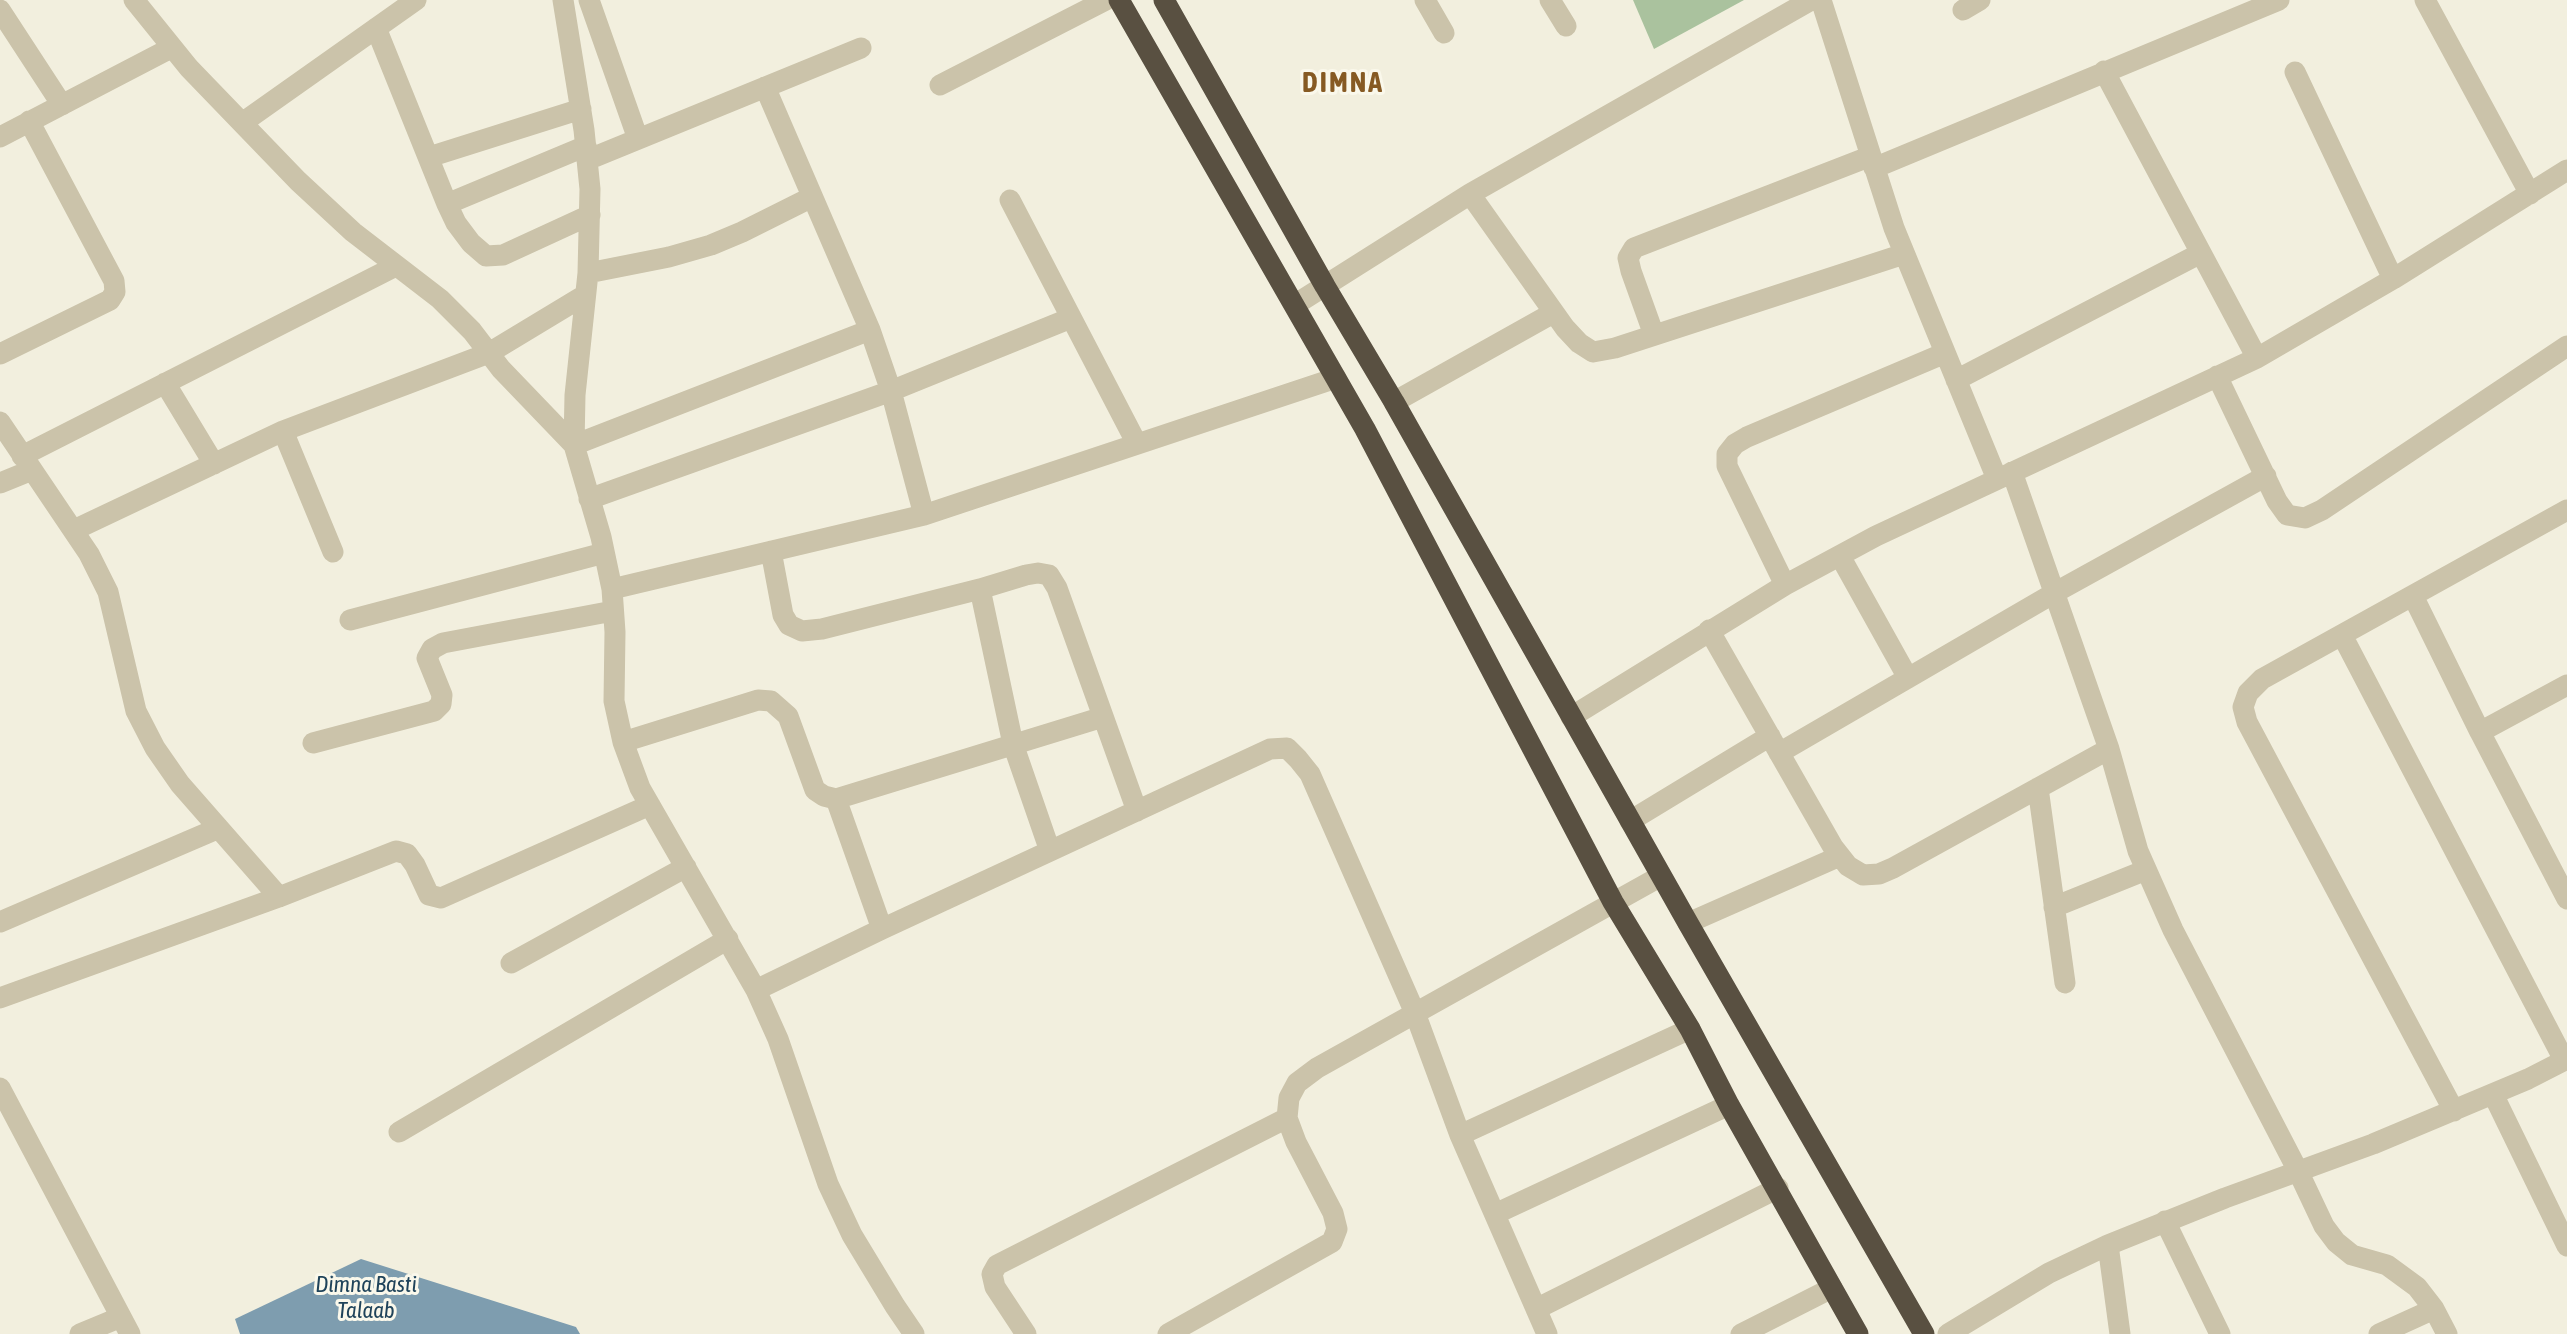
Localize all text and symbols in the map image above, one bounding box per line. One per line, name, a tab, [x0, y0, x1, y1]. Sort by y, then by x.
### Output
district label: DIMNA	[1303, 66, 1383, 100]
water label: Dimna Basti Talaab	[315, 1271, 417, 1325]

